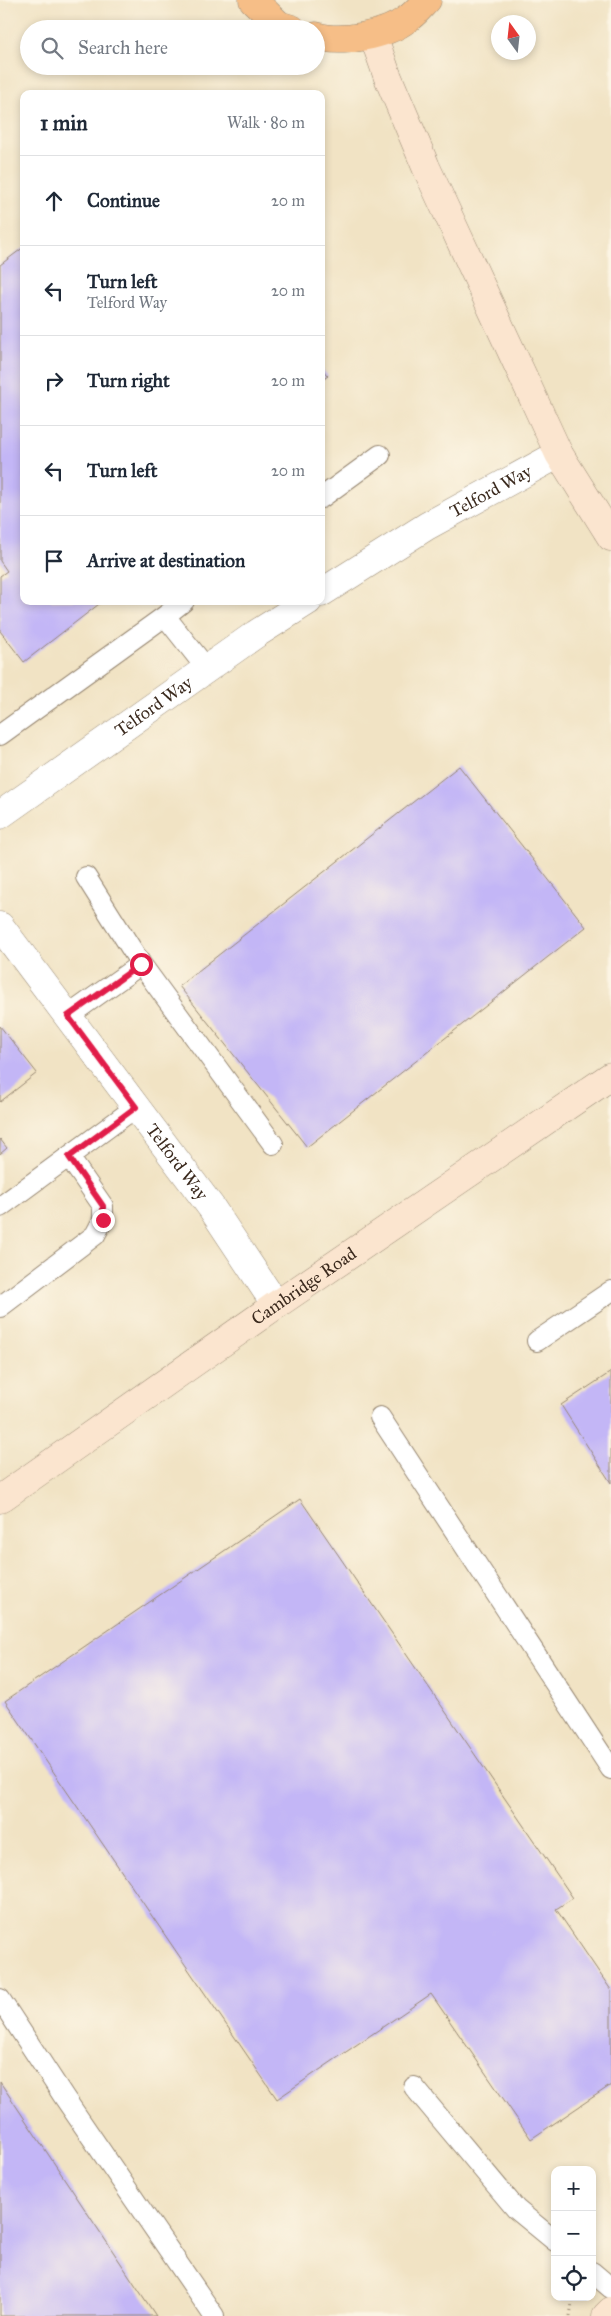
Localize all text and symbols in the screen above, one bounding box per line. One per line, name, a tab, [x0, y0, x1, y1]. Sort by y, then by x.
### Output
north arrow	[491, 15, 536, 60]
search box	[20, 20, 325, 75]
icon: search	[38, 34, 66, 62]
text: Search here	[78, 36, 168, 59]
text: 1 min	[40, 110, 88, 136]
text: Walk · 80 m	[227, 113, 305, 132]
icon: ahead	[40, 187, 68, 215]
text: Continue	[87, 189, 160, 212]
text: 20 m	[271, 191, 305, 210]
text: Turn left	[87, 270, 157, 293]
icon: left	[40, 277, 68, 305]
text: 20 m	[271, 281, 305, 300]
text: Telford Way	[87, 293, 167, 312]
icon: right	[40, 367, 68, 395]
text: Turn right	[87, 369, 170, 392]
text: 20 m	[271, 371, 305, 390]
icon: left	[40, 457, 68, 485]
text: Turn left	[87, 459, 157, 482]
street label: Telford Way	[446, 460, 536, 522]
text: 20 m	[271, 461, 305, 480]
icon: arrive	[40, 547, 68, 575]
text: Arrive at destination	[87, 549, 245, 572]
street label: Telford Way	[110, 671, 197, 741]
route start	[130, 953, 153, 976]
street label: Telford Way	[141, 1119, 213, 1205]
route end	[92, 1209, 115, 1232]
street label: Cambridge Road	[247, 1242, 361, 1330]
map controls	[551, 2166, 596, 2301]
button: +	[551, 2166, 596, 2211]
button: −	[551, 2211, 596, 2256]
button: locate	[551, 2256, 596, 2301]

